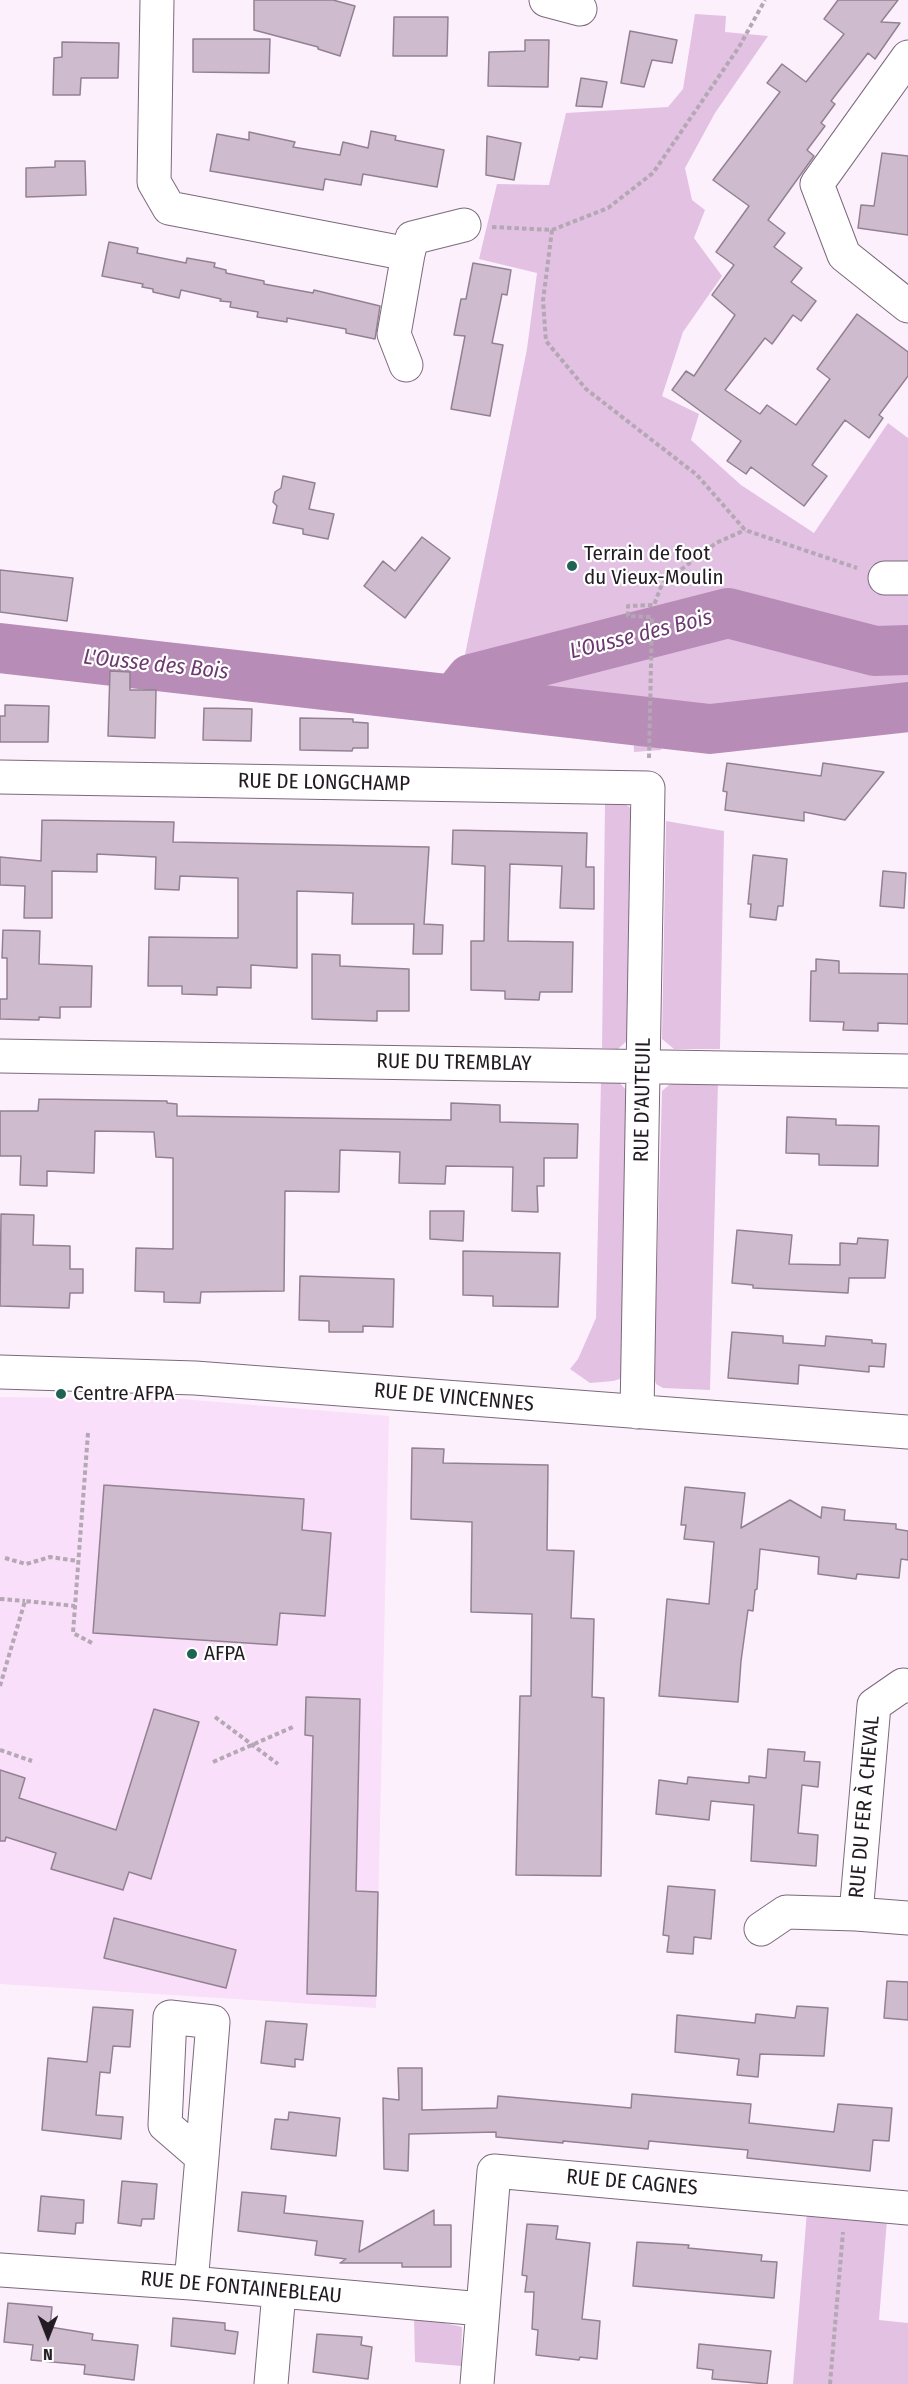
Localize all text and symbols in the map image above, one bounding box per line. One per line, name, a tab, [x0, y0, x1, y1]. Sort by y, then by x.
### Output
place label: Terrain de foot du Vieux-Moulin	[584, 541, 724, 591]
marker: Terrain de foot du Vieux-Moulin	[565, 559, 579, 573]
water label: L'Ousse des Bois	[567, 605, 715, 665]
water label: L'Ousse des Bois	[82, 644, 230, 686]
street label: RUE DE LONGCHAMP	[238, 769, 410, 797]
street label: RUE D'AUTEUIL	[629, 1038, 657, 1162]
street label: RUE DU TREMBLAY	[376, 1049, 532, 1077]
street label: RUE DE VINCENNES	[373, 1378, 535, 1418]
place label: Centre AFPA	[73, 1381, 175, 1407]
marker: Centre AFPA	[54, 1387, 68, 1401]
place label: AFPA	[204, 1641, 245, 1667]
marker: AFPA	[185, 1647, 199, 1661]
street label: RUE DU FER À CHEVAL	[844, 1715, 886, 1899]
street label: RUE DE CAGNES	[565, 2165, 699, 2201]
street label: RUE DE FONTAINEBLEAU	[139, 2267, 343, 2309]
north arrow	[18, 2306, 78, 2366]
text: N	[43, 2345, 53, 2364]

